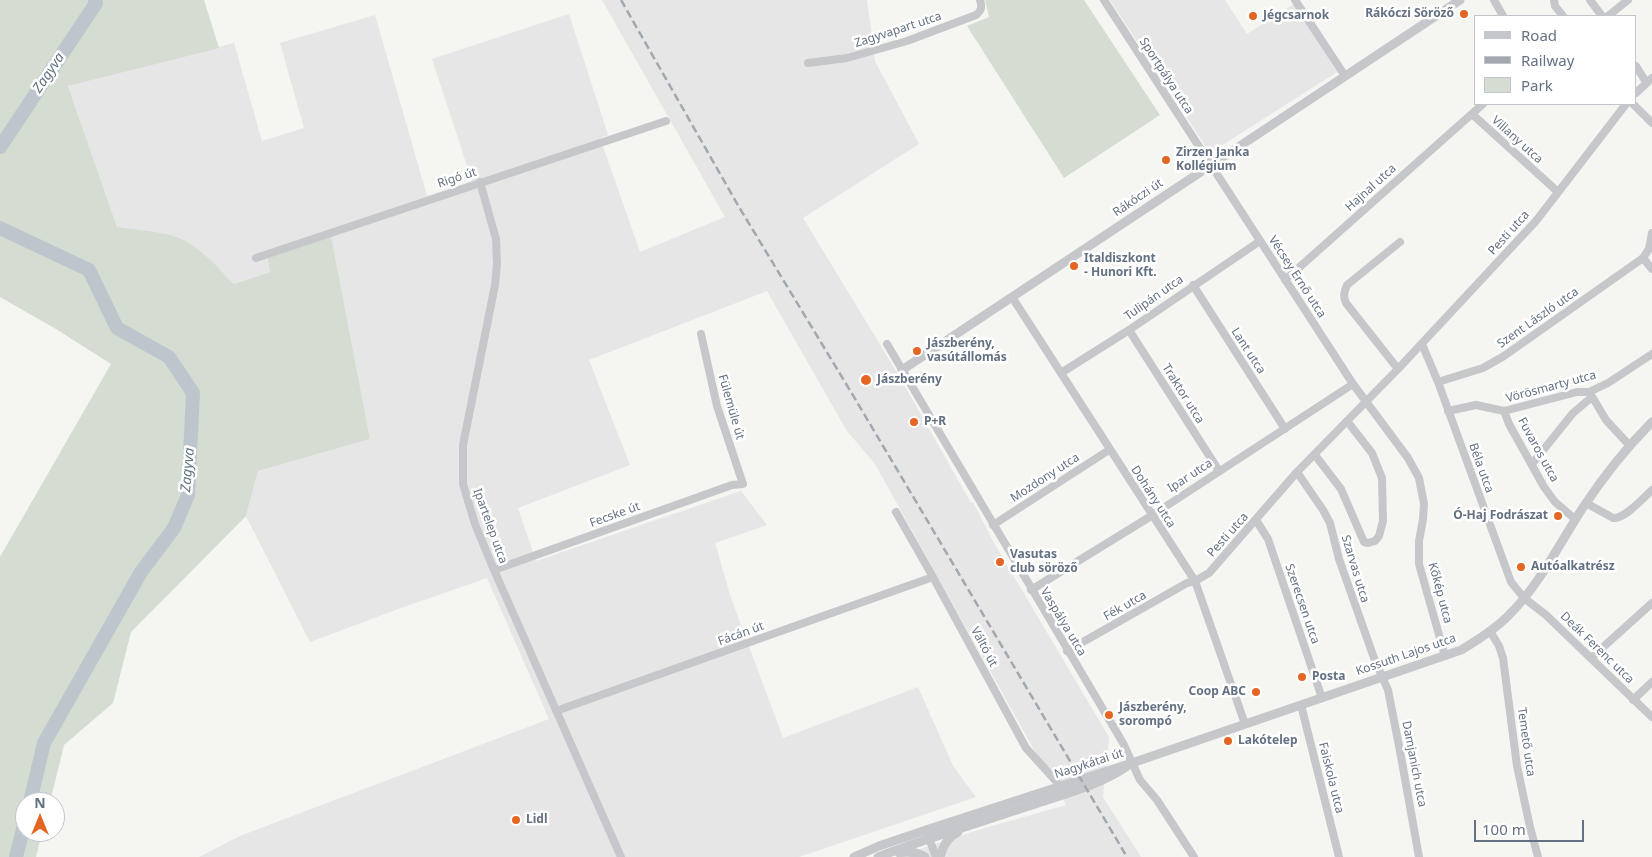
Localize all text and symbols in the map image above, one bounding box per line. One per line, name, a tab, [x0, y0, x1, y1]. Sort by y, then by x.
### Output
place label: Rákóczi Söröző	[1365, 7, 1454, 21]
marker: Rákóczi Söröző	[1458, 8, 1470, 20]
street label: Zagyvapart utca	[853, 9, 943, 51]
place label: Jégcsarnok	[1263, 9, 1329, 23]
marker: Jégcsarnok	[1247, 10, 1259, 22]
legend	[1474, 15, 1637, 105]
text: Road	[1521, 25, 1557, 45]
street label: Sportpálya utca	[1136, 35, 1196, 117]
water label: Zagyva	[30, 50, 68, 96]
text: Railway	[1521, 50, 1574, 70]
text: Park	[1521, 75, 1553, 95]
street label: Villany utca	[1488, 113, 1546, 167]
place label: Zirzen Janka Kollégium	[1176, 146, 1249, 174]
marker: Zirzen Janka Kollégium	[1160, 154, 1172, 166]
street label: Hajnal utca	[1343, 161, 1399, 215]
street label: Rigó út	[436, 165, 478, 191]
street label: Rákóczi út	[1110, 176, 1166, 220]
street label: Pesti utca	[1485, 208, 1533, 258]
street label: Vécsey Ernő utca	[1265, 233, 1329, 321]
place label: Italdiszkont - Hunori Kft.	[1084, 252, 1157, 280]
marker: Italdiszkont - Hunori Kft.	[1068, 260, 1080, 272]
street label: Tulipán utca	[1122, 272, 1186, 324]
street label: Szent László utca	[1495, 285, 1581, 351]
street label: Lant utca	[1228, 325, 1268, 377]
place label: Jászberény, vasútállomás	[927, 337, 1007, 365]
marker: Jászberény, vasútállomás	[911, 345, 923, 357]
street label: Traktor utca	[1159, 361, 1207, 427]
street label: Vörösmarty utca	[1504, 368, 1598, 406]
street label: Fülemüle út	[715, 373, 747, 441]
marker: Jászberény	[859, 373, 873, 387]
place label: Jászberény	[877, 373, 942, 387]
place label: P+R	[924, 415, 946, 429]
street label: Fuvaros utca	[1514, 415, 1562, 485]
marker: P+R	[908, 416, 920, 428]
street label: Béla utca	[1465, 441, 1497, 495]
water label: Zagyva	[178, 447, 198, 493]
street label: Mozdony utca	[1008, 450, 1082, 506]
street label: Ipar utca	[1165, 456, 1215, 496]
street label: Dohány utca	[1128, 463, 1178, 531]
street label: Ipartelep utca	[470, 486, 510, 566]
street label: Fecske út	[588, 499, 642, 531]
place label: Ó-Haj Fodrászat	[1453, 509, 1548, 523]
street label: Pesti utca	[1204, 510, 1252, 560]
marker: Ó-Haj Fodrászat	[1552, 510, 1564, 522]
street label: Szarvas utca	[1338, 533, 1372, 605]
place label: Vasutas club söröző	[1010, 548, 1078, 576]
marker: Vasutas club söröző	[994, 556, 1006, 568]
place label: Autóalkatrész	[1531, 560, 1615, 574]
street label: Kőkép utca	[1425, 561, 1455, 625]
marker: Autóalkatrész	[1515, 561, 1527, 573]
street label: Szerecsen utca	[1282, 562, 1322, 646]
street label: Vaspálya utca	[1037, 585, 1089, 659]
street label: Fék utca	[1101, 588, 1149, 624]
street label: Deák Ferenc utca	[1557, 609, 1637, 687]
street label: Fácán út	[716, 619, 766, 649]
street label: Váltó út	[967, 625, 1001, 669]
street label: Kossuth Lajos utca	[1354, 631, 1458, 679]
place label: Posta	[1312, 670, 1345, 684]
marker: Posta	[1296, 671, 1308, 683]
place label: Coop ABC	[1189, 685, 1246, 699]
marker: Coop ABC	[1250, 686, 1262, 698]
place label: Jászberény, sorompó	[1119, 701, 1187, 729]
street label: Temető utca	[1514, 707, 1538, 777]
marker: Jászberény, sorompó	[1103, 709, 1115, 721]
street label: Damjanich utca	[1399, 720, 1429, 808]
place label: Lakótelep	[1238, 734, 1298, 748]
marker: Lakótelep	[1222, 735, 1234, 747]
street label: Faiskola utca	[1315, 741, 1347, 815]
street label: Nagykátai út	[1053, 746, 1125, 782]
north arrow	[15, 792, 65, 842]
text: N	[34, 793, 46, 812]
scale bar	[1477, 810, 1587, 842]
place label: Lidl	[526, 813, 547, 827]
marker: Lidl	[510, 814, 522, 826]
text: 100 m	[1482, 819, 1526, 839]

